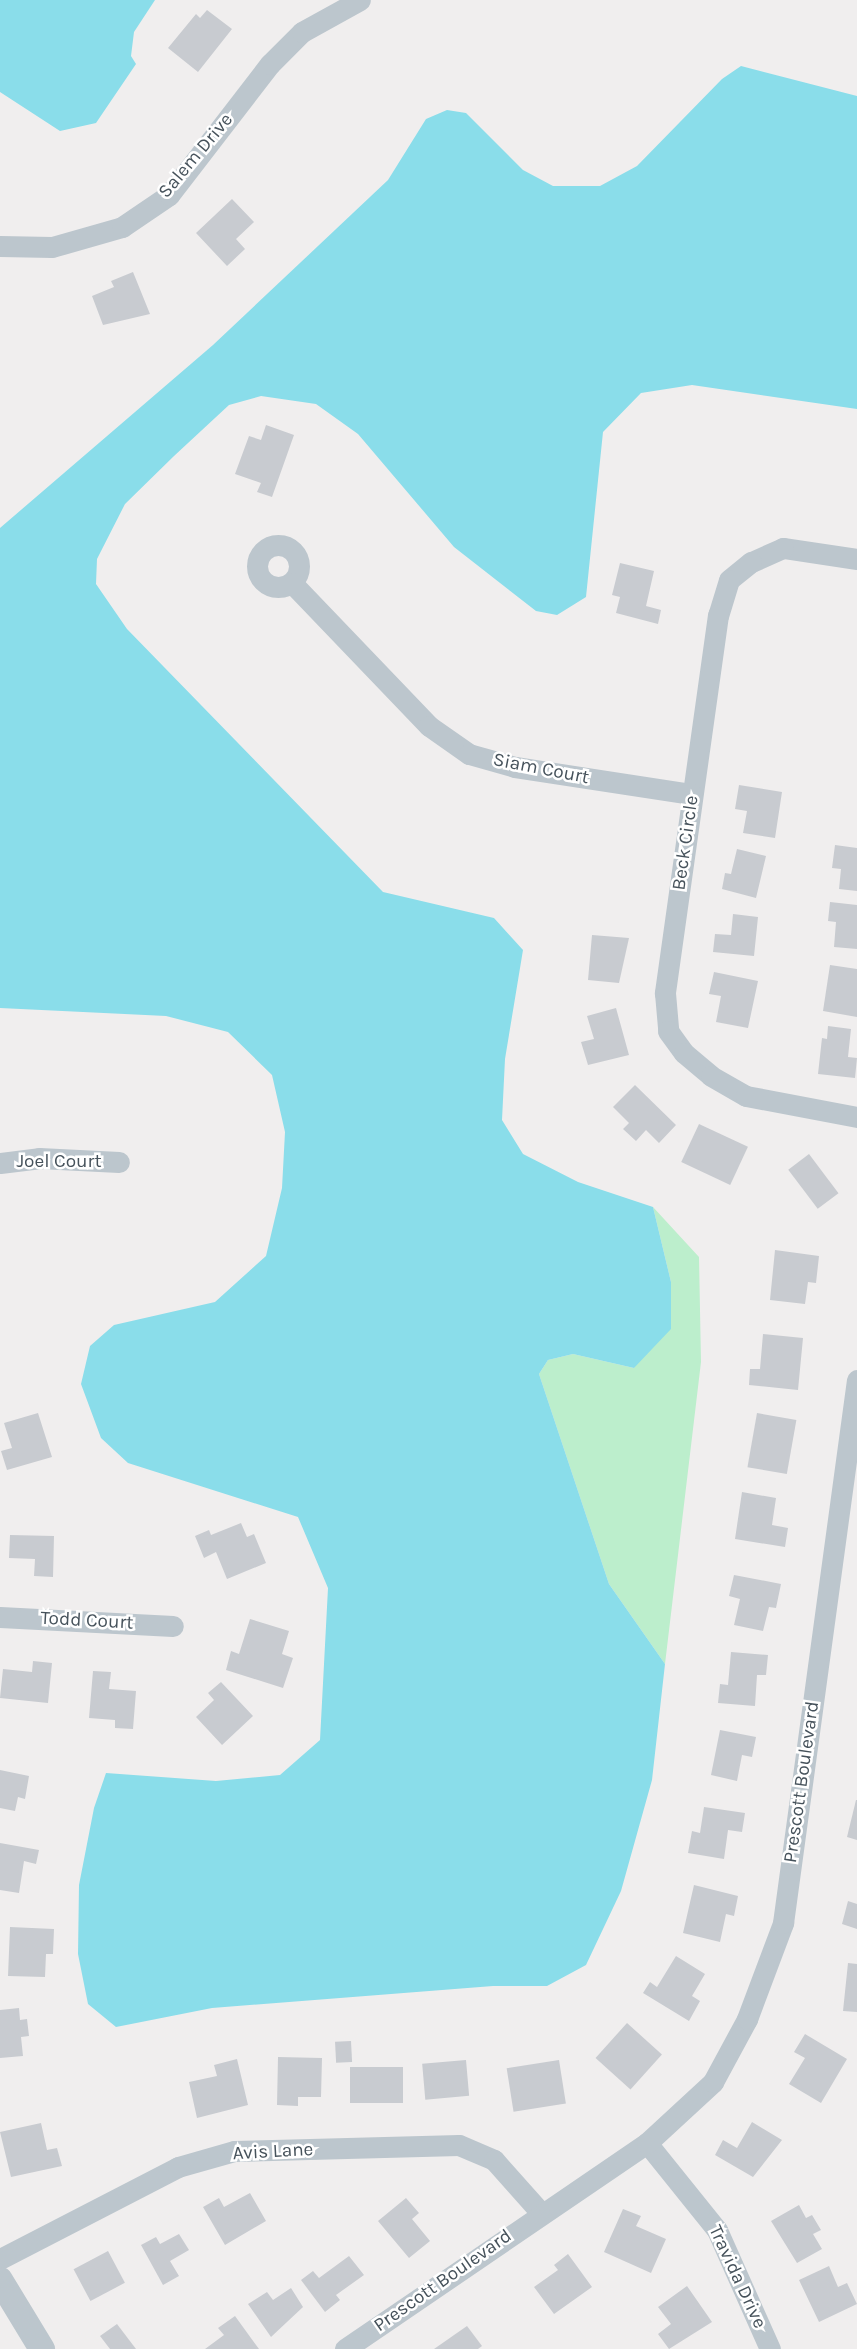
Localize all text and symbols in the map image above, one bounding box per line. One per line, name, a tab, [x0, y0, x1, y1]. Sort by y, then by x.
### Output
street label: Salem Drive	[154, 109, 238, 203]
street label: Siam Court	[491, 749, 591, 789]
street label: Beck Circle	[668, 794, 704, 892]
street label: Joel Court	[16, 1151, 102, 1173]
street label: Todd Court	[40, 1607, 134, 1635]
street label: Prescott Boulevard	[779, 1700, 825, 1864]
street label: Avis Lane	[232, 2139, 314, 2165]
street label: Travida Drive	[703, 2222, 771, 2332]
street label: Prescott Boulevard	[370, 2225, 516, 2337]

